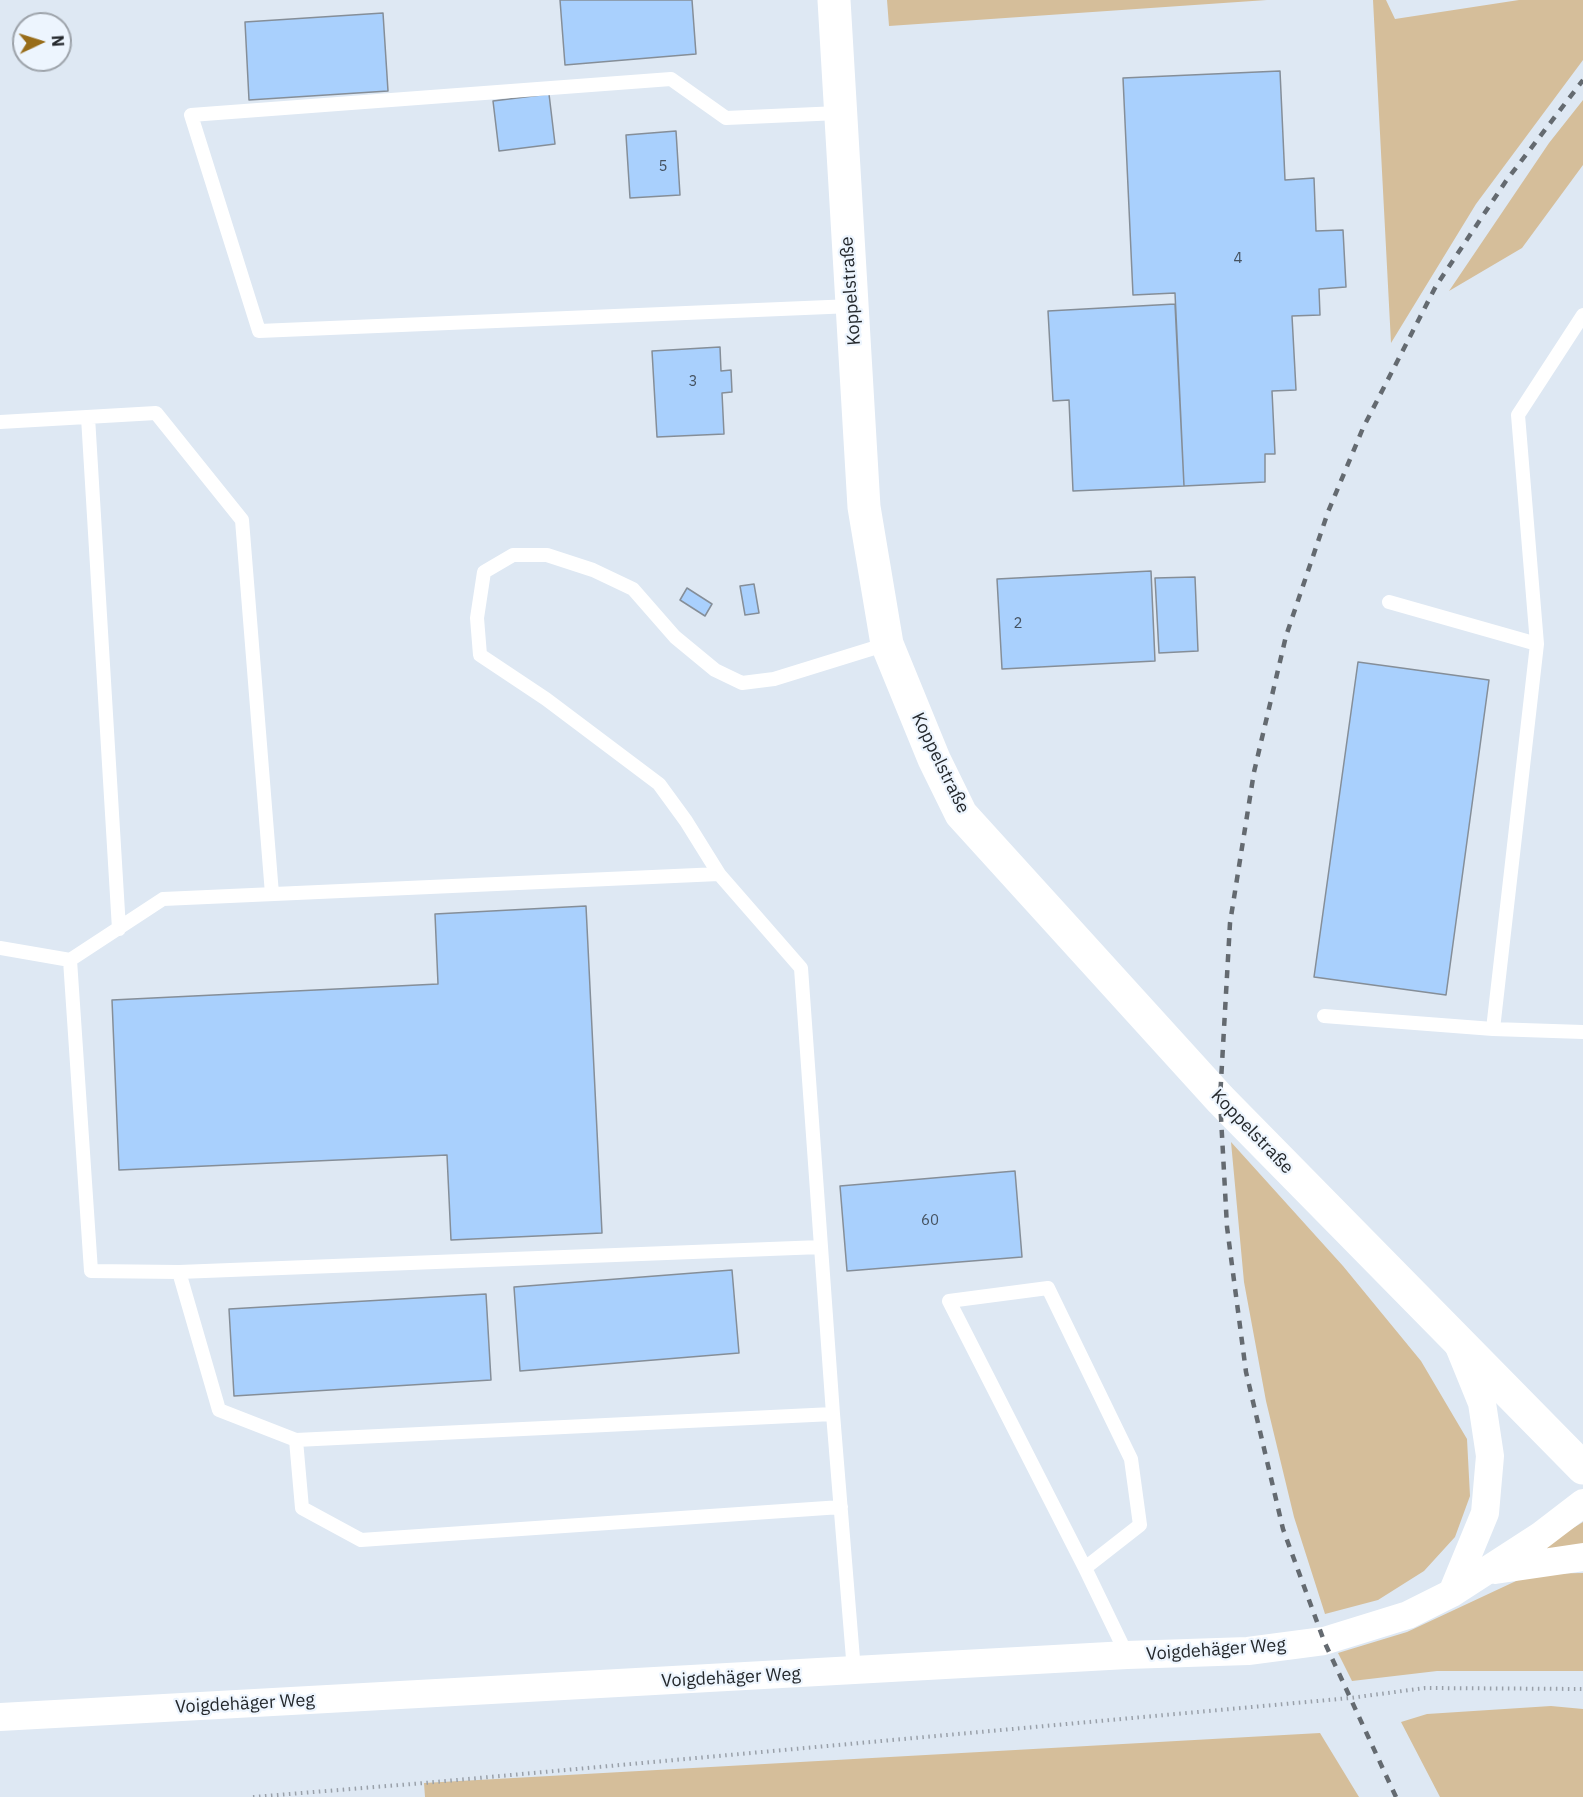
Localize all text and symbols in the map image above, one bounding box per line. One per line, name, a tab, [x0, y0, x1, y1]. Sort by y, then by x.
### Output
north arrow	[12, 12, 72, 72]
text: N	[48, 34, 68, 47]
house number: 5	[659, 158, 667, 176]
street label: Koppelstraße	[836, 236, 866, 346]
house number: 4	[1234, 250, 1242, 268]
house number: 3	[689, 373, 697, 391]
house number: 2	[1014, 615, 1022, 633]
street label: Koppelstraße	[906, 709, 974, 817]
street label: Koppelstraße	[1206, 1085, 1298, 1179]
house number: 60	[921, 1212, 939, 1230]
street label: Voigdehäger Weg	[1145, 1634, 1287, 1666]
street label: Voigdehäger Weg	[661, 1664, 801, 1692]
street label: Voigdehäger Weg	[175, 1690, 315, 1718]

